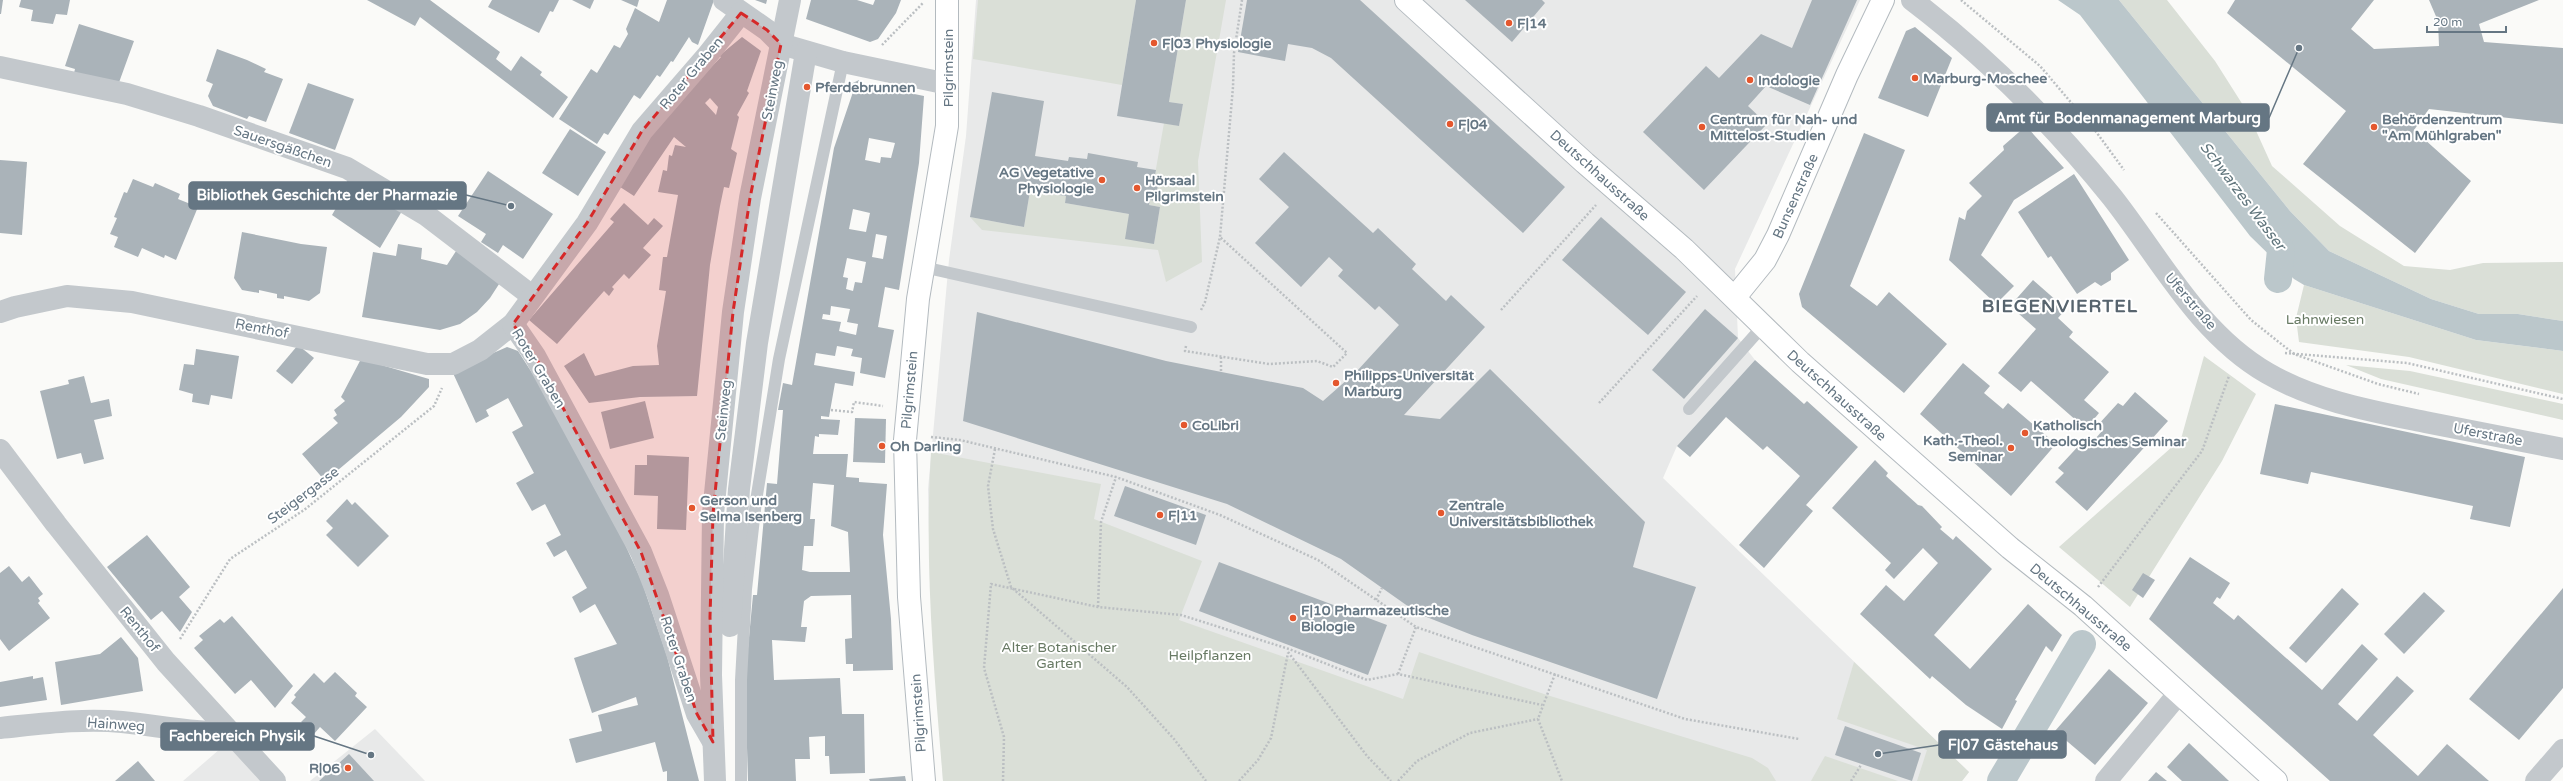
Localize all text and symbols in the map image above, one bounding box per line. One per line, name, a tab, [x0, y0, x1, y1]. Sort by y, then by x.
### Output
scale bar	[2427, 8, 2506, 34]
place label: F|14	[1517, 15, 1547, 32]
text: 20 m	[2433, 15, 2462, 29]
marker: F|14	[1504, 18, 1514, 28]
street label: Pilgrimstein	[940, 29, 957, 107]
street label: Roter Graben	[656, 33, 727, 113]
place label: F|03 Physiologie	[1162, 35, 1272, 52]
marker: F|03 Physiologie	[1149, 38, 1159, 48]
street label: Steinweg	[758, 58, 787, 122]
place label: Marburg-Moschee	[1923, 70, 2047, 87]
place label: Indologie	[1758, 72, 1820, 89]
marker: Marburg-Moschee	[1910, 73, 1920, 83]
marker: Indologie	[1745, 75, 1755, 85]
place label: Pferdebrunnen	[815, 79, 915, 96]
marker: Pferdebrunnen	[802, 82, 812, 92]
callout: Amt für Bodenmanagement Marburg	[1987, 104, 2269, 131]
text: Amt für Bodenmanagement Marburg	[1995, 109, 2261, 128]
place label: Centrum für Nah- und Mittelost-Studien	[1710, 111, 1857, 144]
place label: Behördenzentrum "Am Mühlgraben"	[2382, 111, 2503, 144]
place label: F|04	[1458, 116, 1488, 133]
marker: F|04	[1445, 119, 1455, 129]
street label: Sauersgäßchen	[232, 122, 334, 171]
marker: Centrum für Nah- und Mittelost-Studien	[1697, 122, 1707, 132]
marker: Behördenzentrum "Am Mühlgraben"	[2369, 122, 2379, 132]
street label: Deutschhausstraße	[1546, 126, 1653, 225]
water label: Schwarzes Wasser	[2196, 138, 2291, 255]
street label: Bunsenstraße	[1769, 151, 1822, 241]
place label: AG Vegetative Physiologie	[999, 164, 1094, 197]
place label: Hörsaal Pilgrimstein	[1145, 172, 1224, 205]
marker: AG Vegetative Physiologie	[1097, 175, 1107, 185]
callout: Bibliothek Geschichte der Pharmazie	[189, 182, 466, 209]
marker: Hörsaal Pilgrimstein	[1132, 183, 1142, 193]
text: Bibliothek Geschichte der Pharmazie	[196, 186, 458, 204]
street label: Uferstraße	[2161, 269, 2220, 334]
district label: BIEGENVIERTEL	[1982, 295, 2138, 317]
park label: Lahnwiesen	[2286, 311, 2364, 328]
street label: Renthof	[234, 315, 291, 342]
street label: Roter Graben	[508, 325, 569, 411]
street label: Deutschhausstraße	[1783, 346, 1890, 445]
street label: Pilgrimstein	[898, 350, 921, 430]
place label: Philipps-Universität Marburg	[1344, 367, 1475, 400]
marker: Philipps-Universität Marburg	[1331, 378, 1341, 388]
street label: Steinweg	[712, 379, 735, 441]
place label: CoLibri	[1192, 417, 1239, 434]
place label: Katholisch Theologisches Seminar	[2032, 417, 2187, 450]
street label: Uferstraße	[2452, 419, 2524, 450]
marker: CoLibri	[1179, 420, 1189, 430]
marker: Katholisch Theologisches Seminar	[2020, 428, 2030, 438]
place label: Kath.-Theol. Seminar	[1923, 432, 2004, 465]
place label: Oh Darling	[890, 438, 962, 455]
marker: Oh Darling	[877, 441, 887, 451]
marker: Kath.-Theol. Seminar	[2006, 443, 2016, 453]
street label: Steigergasse	[264, 463, 342, 528]
place label: Gerson und Selma Isenberg	[700, 492, 802, 525]
place label: Zentrale Universitätsbibliothek	[1449, 497, 1594, 530]
marker: Gerson und Selma Isenberg	[687, 503, 697, 513]
place label: F|11	[1168, 507, 1198, 524]
marker: Zentrale Universitätsbibliothek	[1436, 508, 1446, 518]
marker: F|11	[1155, 510, 1165, 520]
street label: Deutschhausstraße	[2026, 560, 2135, 655]
place label: F|10 Pharmazeutische Biologie	[1301, 602, 1449, 635]
street label: Renthof	[116, 603, 164, 656]
marker: F|10 Pharmazeutische Biologie	[1288, 613, 1298, 623]
street label: Roter Graben	[657, 614, 700, 704]
park label: Alter Botanischer Garten	[1001, 639, 1117, 672]
park label: Heilpflanzen	[1169, 647, 1251, 664]
street label: Pilgrimstein	[907, 673, 930, 753]
street label: Hainweg	[86, 714, 146, 735]
callout: Fachbereich Physik	[161, 723, 314, 750]
text: Fachbereich Physik	[169, 727, 305, 746]
callout: F|07 Gästehaus	[1939, 731, 2066, 758]
text: F|07 Gästehaus	[1948, 736, 2058, 754]
place label: R|06	[309, 760, 340, 777]
marker: R|06	[343, 763, 353, 773]

